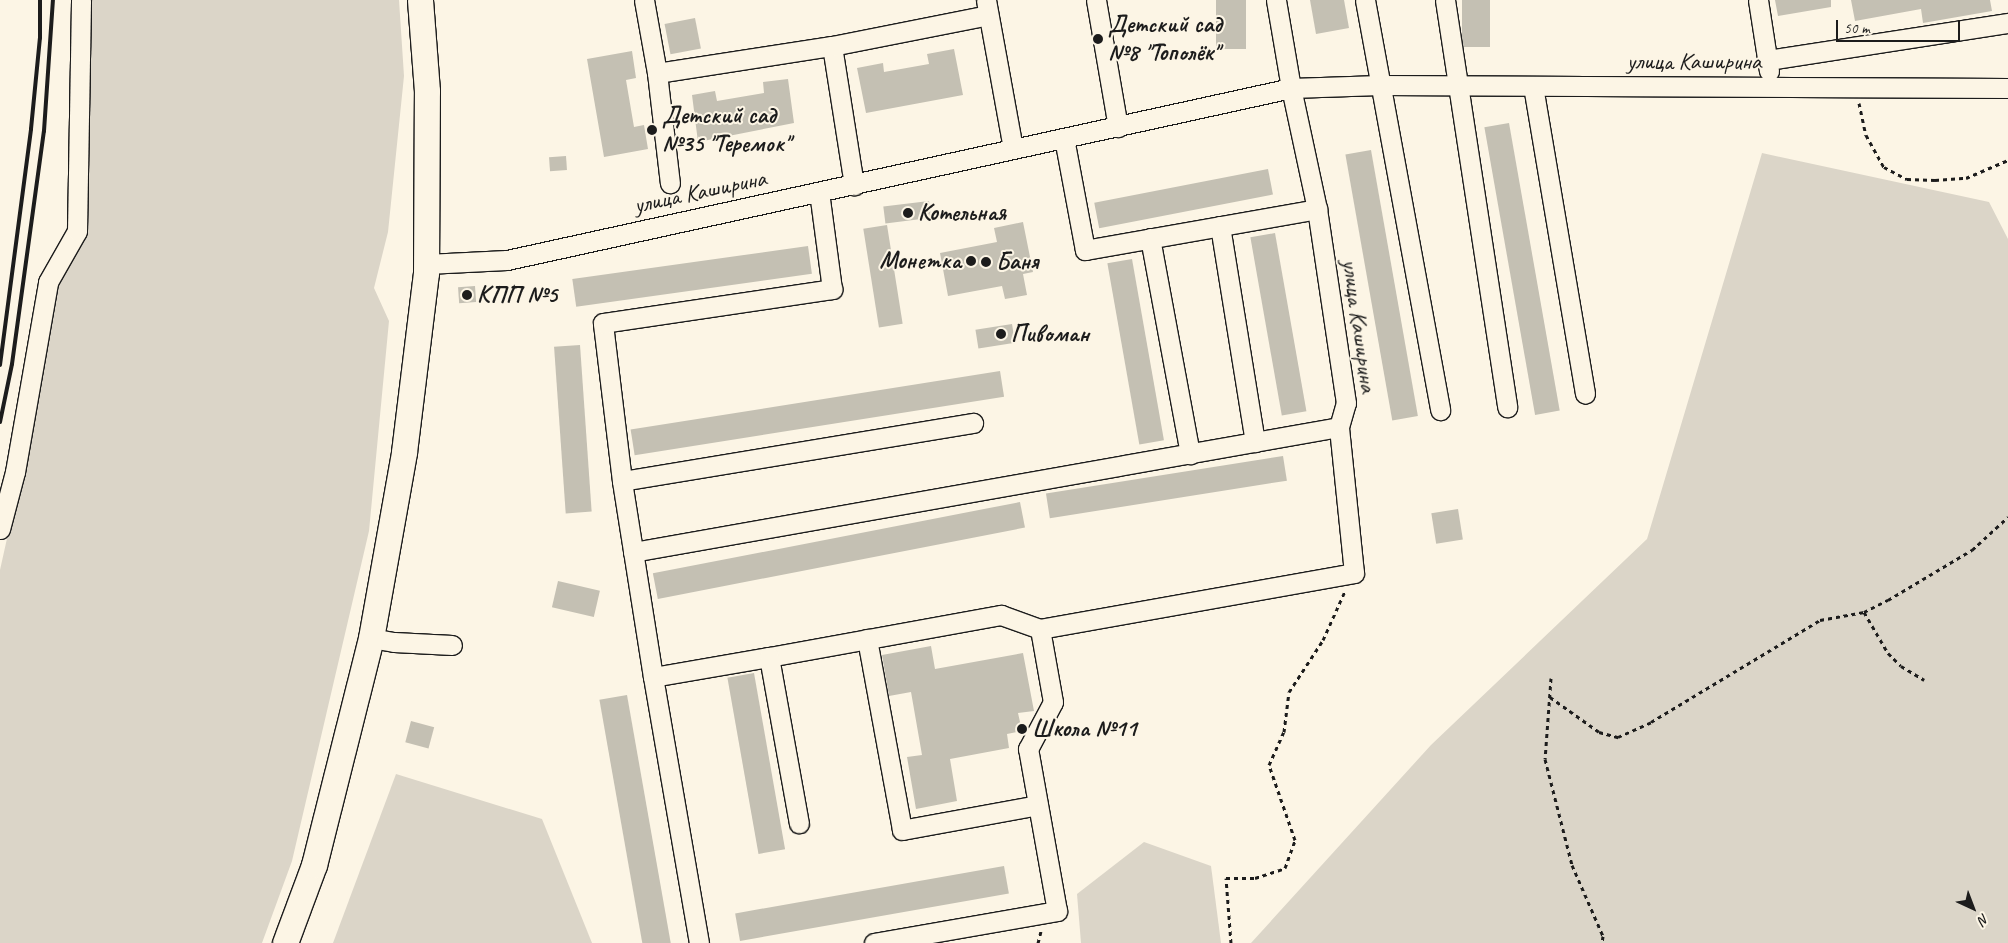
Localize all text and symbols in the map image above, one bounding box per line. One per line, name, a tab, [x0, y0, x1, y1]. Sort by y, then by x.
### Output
scale bar	[1838, 10, 1962, 42]
place label: Детский сад №8 "Тополёк"	[1108, 11, 1222, 67]
text: 50 m	[1844, 19, 1870, 38]
marker: Детский сад №8 "Тополёк"	[1092, 33, 1104, 45]
street label: улица Каширина	[1626, 48, 1762, 76]
place label: Детский сад №35 "Теремок"	[662, 102, 790, 158]
marker: Детский сад №35 "Теремок"	[646, 124, 658, 136]
street label: улица Каширина	[630, 164, 770, 220]
place label: Котельная	[918, 199, 1006, 227]
marker: Котельная	[902, 207, 914, 219]
place label: Монетка	[879, 247, 961, 275]
place label: Баня	[996, 248, 1038, 276]
marker: Монетка	[965, 255, 977, 267]
marker: Баня	[980, 256, 992, 268]
street label: улица Каширина	[1335, 257, 1383, 395]
place label: КПП №5	[477, 281, 557, 309]
marker: КПП №5	[461, 289, 473, 301]
place label: Пивоман	[1011, 320, 1089, 348]
marker: Пивоман	[995, 328, 1007, 340]
place label: Школа №11	[1032, 715, 1136, 743]
marker: Школа №11	[1016, 723, 1028, 735]
north arrow	[1948, 883, 1998, 933]
text: N	[1975, 910, 1993, 929]

